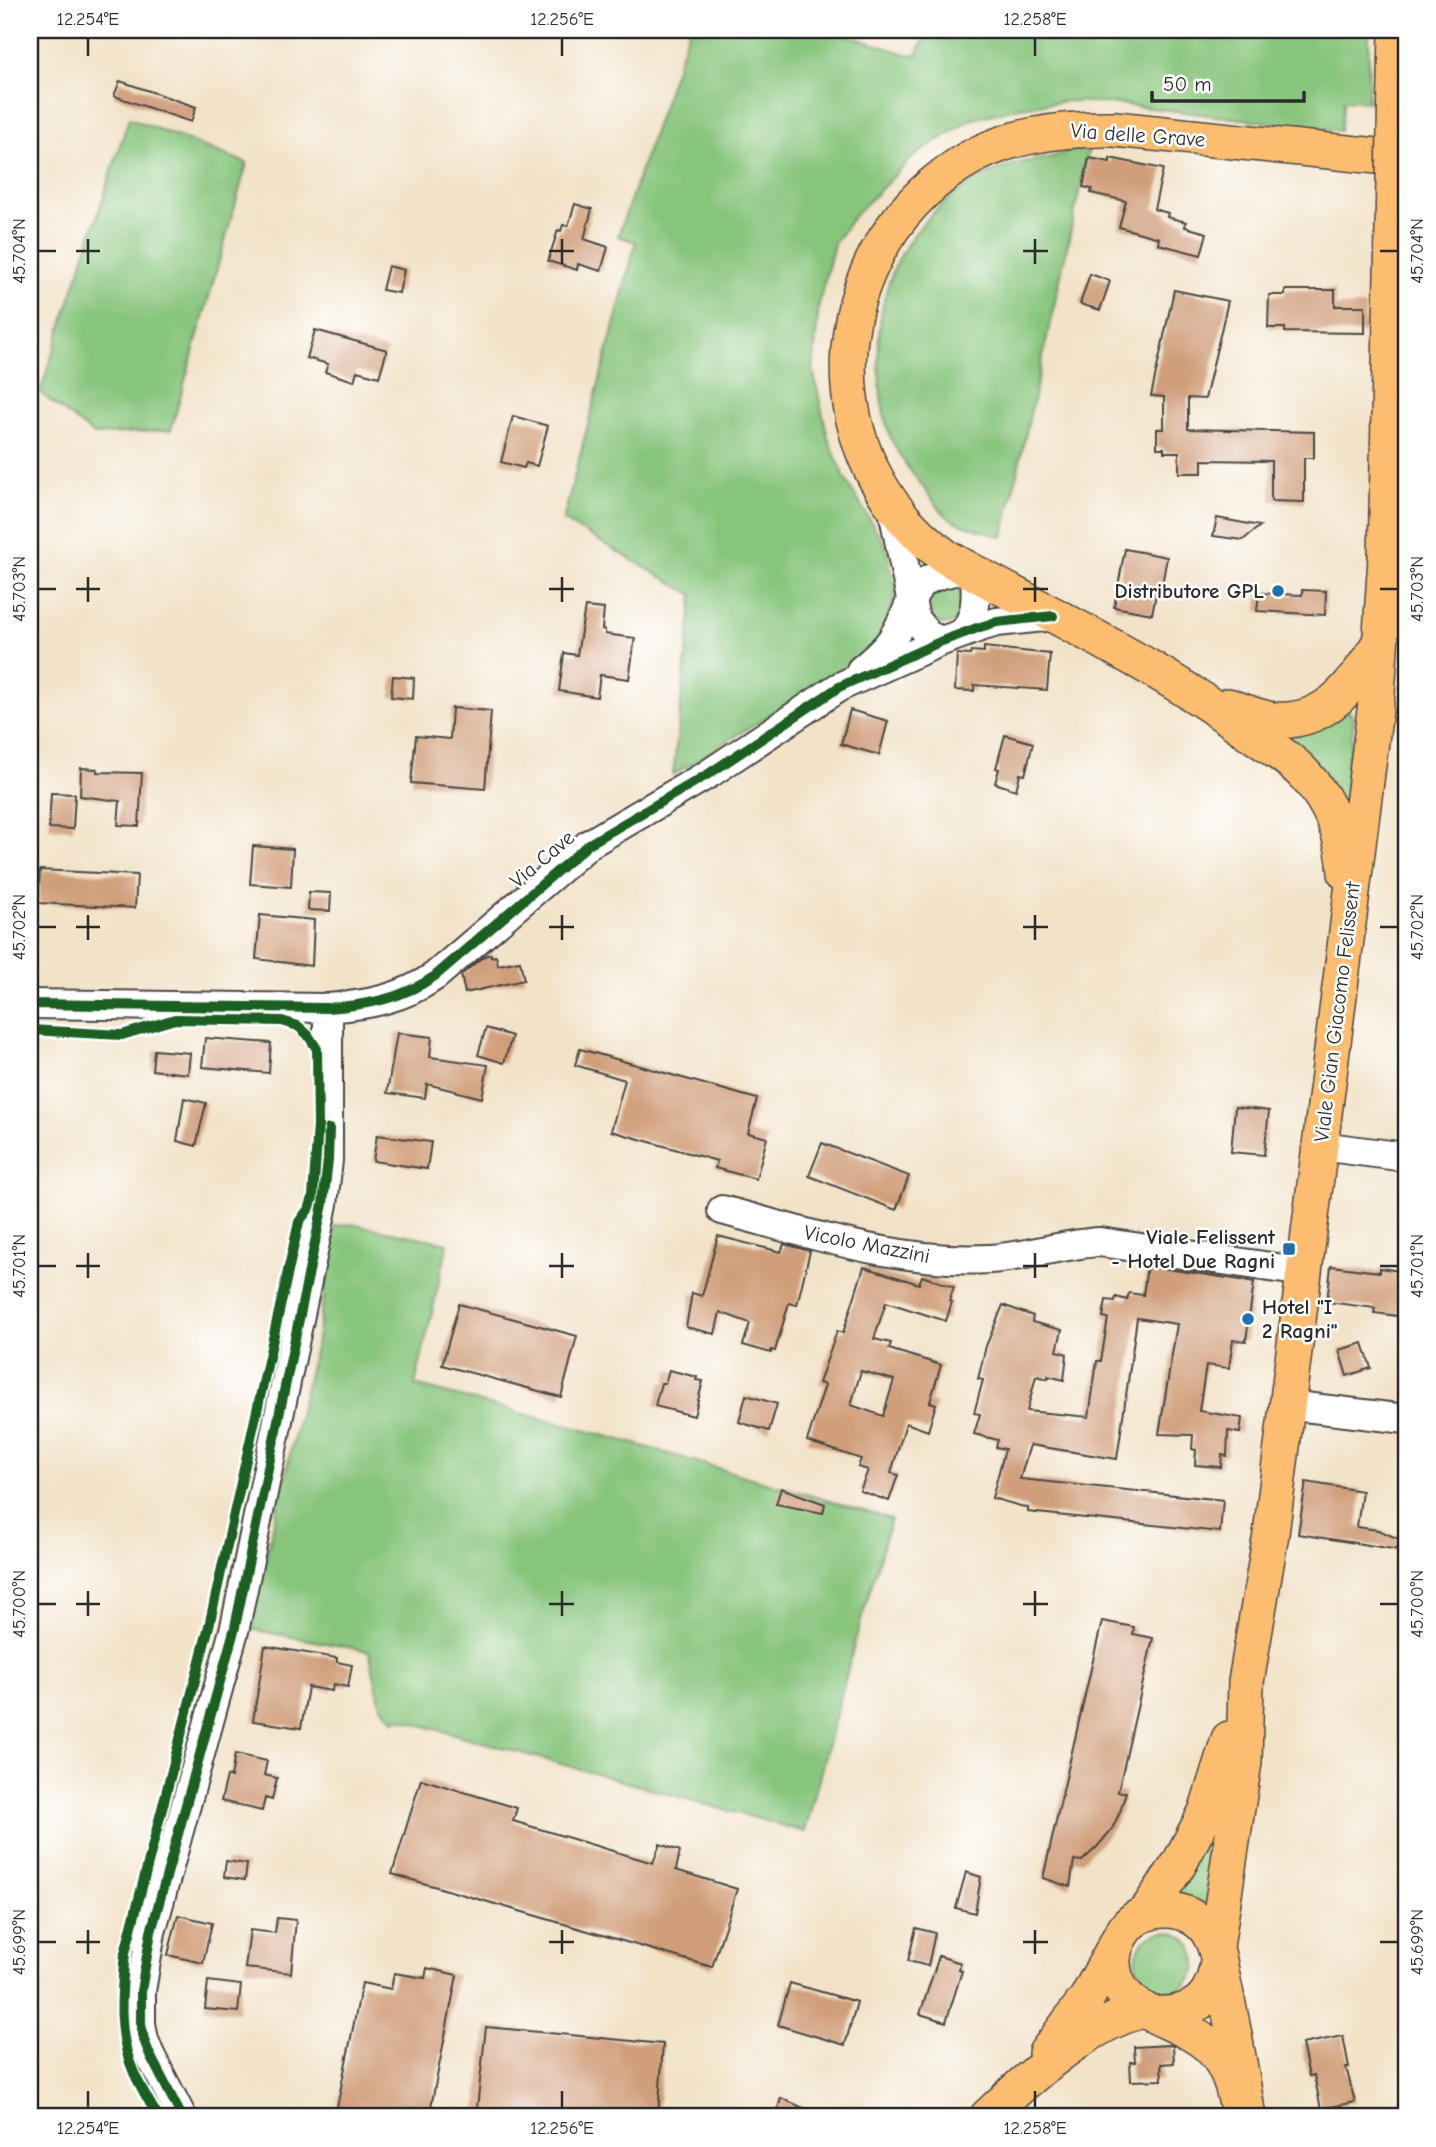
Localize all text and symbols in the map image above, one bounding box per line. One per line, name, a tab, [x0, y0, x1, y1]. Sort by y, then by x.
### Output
text: 12.254°E	[57, 9, 119, 30]
text: 12.256°E	[530, 9, 594, 30]
text: 12.258°E	[1003, 9, 1067, 30]
scale bar	[1152, 60, 1305, 104]
text: 50 m	[1163, 72, 1212, 96]
street label: Via delle Grave	[1070, 118, 1206, 152]
text: 45.704°N	[9, 218, 30, 284]
text: 45.704°N	[1407, 218, 1428, 284]
text: 45.703°N	[9, 556, 30, 622]
text: 45.703°N	[1407, 556, 1428, 622]
place label: Distributore GPL	[1114, 579, 1264, 603]
marker: Distributore GPL	[1270, 583, 1286, 599]
street label: Via Cave	[505, 825, 579, 893]
street label: Viale Gian Giacomo Felissent	[1309, 880, 1365, 1143]
text: 45.702°N	[9, 894, 30, 960]
text: 45.702°N	[1407, 894, 1428, 960]
street label: Vicolo Mazzini	[802, 1220, 932, 1268]
place label: Viale Felissent - Hotel Due Ragni	[1111, 1225, 1276, 1273]
text: 45.701°N	[9, 1234, 30, 1298]
text: 45.701°N	[1407, 1234, 1428, 1298]
marker: Viale Felissent - Hotel Due Ragni	[1281, 1241, 1297, 1257]
place label: Hotel "I 2 Ragni"	[1262, 1295, 1338, 1343]
marker: Hotel "I 2 Ragni"	[1240, 1311, 1256, 1327]
text: 45.700°N	[9, 1570, 30, 1638]
text: 45.700°N	[1407, 1570, 1428, 1638]
text: 45.699°N	[9, 1909, 30, 1975]
text: 45.699°N	[1407, 1909, 1428, 1975]
text: 12.254°E	[57, 2118, 119, 2139]
text: 12.256°E	[530, 2118, 594, 2139]
text: 12.258°E	[1003, 2118, 1067, 2139]

